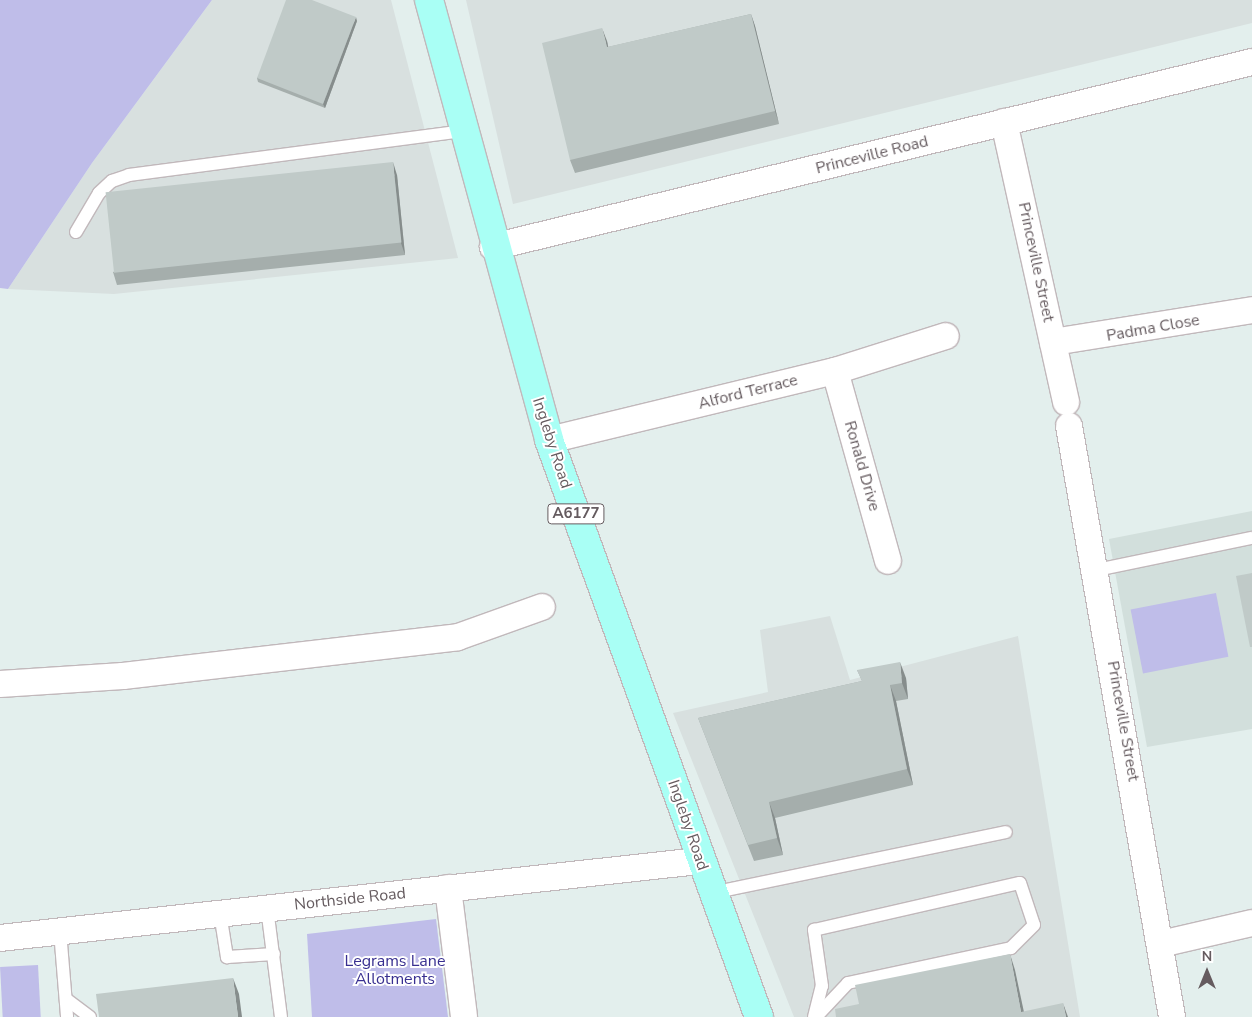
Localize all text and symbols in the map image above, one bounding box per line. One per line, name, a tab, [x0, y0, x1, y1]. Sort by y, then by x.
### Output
street label: Princeville Road	[814, 132, 930, 178]
street label: Princeville Street	[1014, 200, 1058, 324]
street label: Padma Close	[1105, 310, 1201, 346]
street label: Alford Terrace	[696, 370, 800, 414]
street label: Ingleby Road	[528, 395, 576, 491]
street label: Ronald Drive	[840, 419, 884, 513]
road number: A6177	[547, 502, 605, 526]
street label: Princeville Street	[1103, 659, 1143, 783]
street label: Ingleby Road	[664, 777, 712, 873]
street label: Northside Road	[293, 884, 407, 914]
north arrow	[1182, 947, 1232, 997]
text: N	[1202, 947, 1212, 966]
park label: Legrams Lane Allotments	[345, 951, 445, 989]

